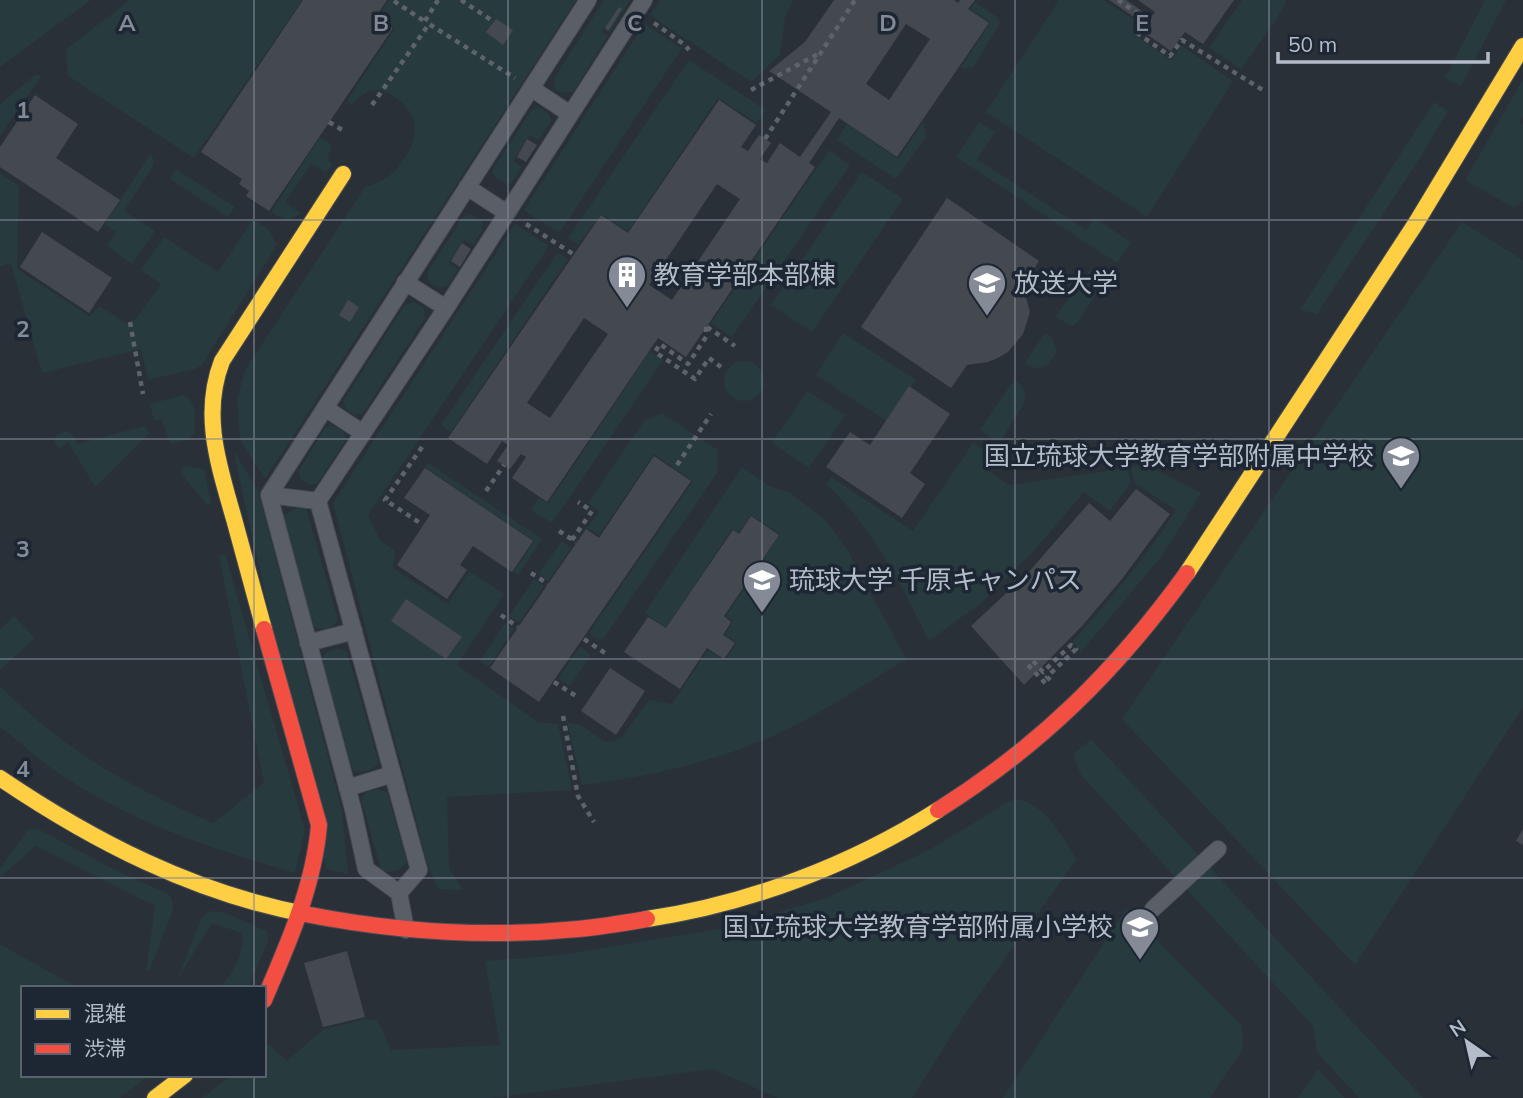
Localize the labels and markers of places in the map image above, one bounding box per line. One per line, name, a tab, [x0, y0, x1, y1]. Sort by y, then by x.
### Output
building icon: 教育学部本部棟	[606, 254, 648, 309]
place label: 教育学部本部棟	[654, 258, 836, 291]
school or university icon: 放送大学	[966, 262, 1008, 317]
place label: 放送大学	[1014, 266, 1118, 299]
school or university icon: 国立琉球大学教育学部附属中学校	[1380, 435, 1422, 490]
place label: 国立琉球大学教育学部附属中学校	[984, 439, 1374, 472]
school or university icon: 琉球大学 千原キャンパス	[741, 559, 783, 614]
place label: 琉球大学 千原キャンパス	[789, 563, 1082, 596]
school or university icon: 国立琉球大学教育学部附属小学校	[1119, 906, 1161, 961]
place label: 国立琉球大学教育学部附属小学校	[723, 910, 1113, 943]

